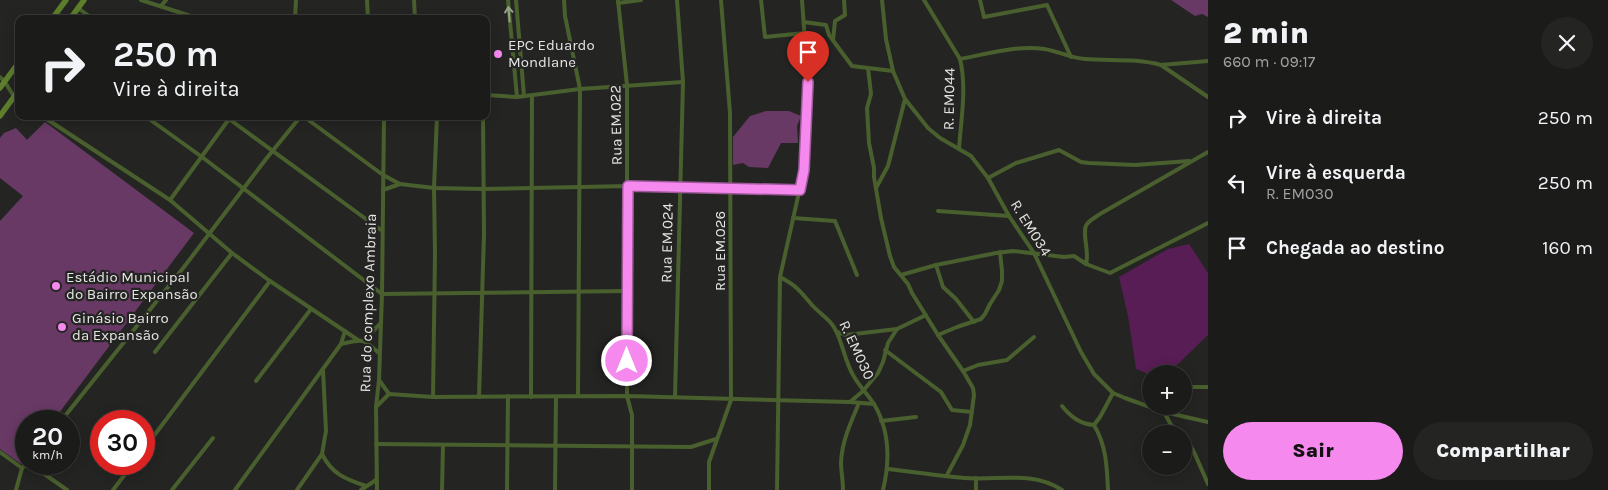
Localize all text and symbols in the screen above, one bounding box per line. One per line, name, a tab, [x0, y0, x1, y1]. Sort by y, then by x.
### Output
one-way arrow	[505, 6, 514, 22]
text: 2 min	[1223, 15, 1309, 51]
button: close	[1541, 17, 1593, 69]
pin	[787, 31, 829, 82]
text: 250 m	[113, 34, 219, 75]
icon: right	[30, 35, 95, 100]
place label: EPC Eduardo Mondlane	[508, 36, 595, 71]
icon: arrive	[794, 38, 822, 66]
marker: EPC Eduardo Mondlane	[492, 48, 504, 60]
text: 660 m · 09:17	[1223, 52, 1315, 71]
street label: R. EM044	[939, 67, 959, 130]
text: Vire à direita	[113, 76, 240, 102]
street label: Rua EM.022	[606, 85, 626, 165]
icon: right	[1223, 104, 1251, 132]
text: Vire à direita	[1266, 107, 1382, 129]
text: 250 m	[1538, 107, 1593, 129]
text: Vire à esquerda	[1266, 162, 1406, 184]
icon: left	[1223, 169, 1251, 197]
text: 250 m	[1538, 172, 1593, 194]
text: R. EM030	[1266, 184, 1333, 203]
street label: R. EM034	[1007, 197, 1056, 260]
street label: Rua EM.024	[657, 202, 677, 283]
street label: Rua EM.026	[711, 211, 729, 291]
street label: Rua do complexo Ambraia	[356, 213, 380, 393]
icon: arrive	[1223, 234, 1251, 262]
text: Chegada ao destino	[1266, 237, 1444, 259]
text: 160 m	[1542, 237, 1593, 259]
place label: Estádio Municipal do Bairro Expansão	[66, 268, 198, 303]
marker: Estádio Municipal do Bairro Expansão	[50, 280, 62, 292]
place label: Ginásio Bairro da Expansão	[72, 309, 169, 344]
street label: R. EM030	[835, 318, 879, 383]
marker: Ginásio Bairro da Expansão	[56, 321, 68, 333]
position arrow	[600, 334, 652, 386]
map controls	[1142, 365, 1192, 475]
button: +	[1142, 365, 1192, 415]
speed limit sign: 30	[90, 410, 155, 475]
text: 20	[32, 422, 63, 451]
button: Sair	[1223, 422, 1403, 480]
button: Compartilhar	[1413, 422, 1593, 480]
button: −	[1142, 425, 1192, 475]
text: km/h	[32, 448, 63, 462]

